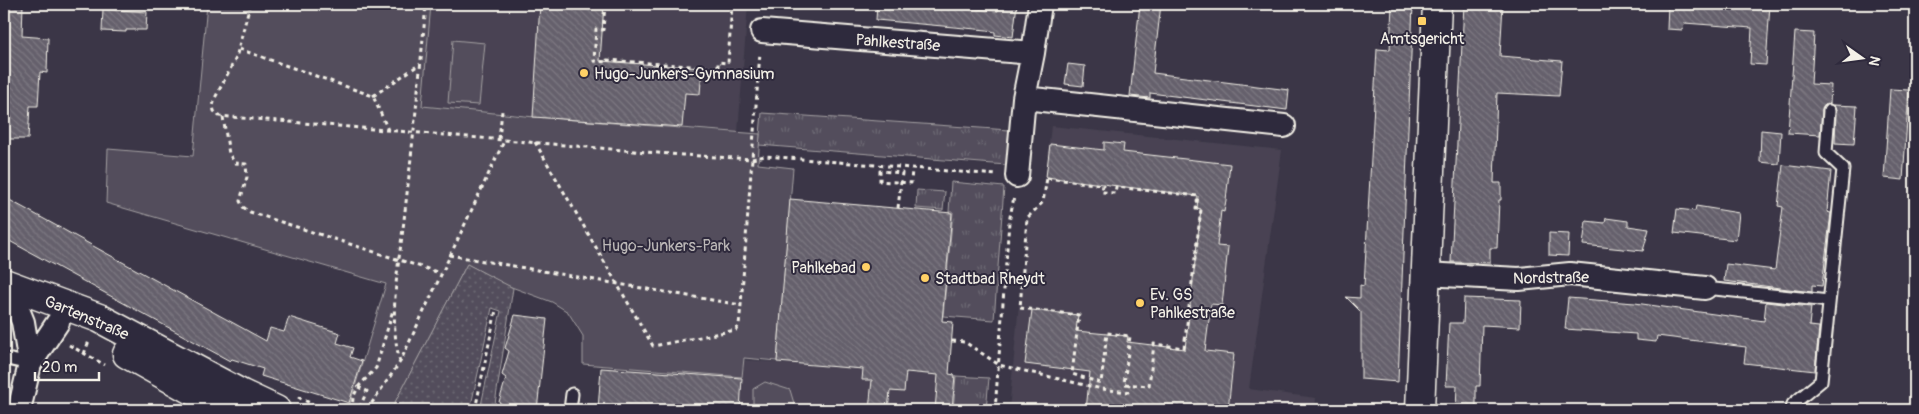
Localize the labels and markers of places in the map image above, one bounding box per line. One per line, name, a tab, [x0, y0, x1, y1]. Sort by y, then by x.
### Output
marker: Amtsgericht	[1416, 15, 1428, 27]
place label: Amtsgericht	[1380, 29, 1465, 49]
place label: Hugo-Junkers-Gymnasium	[594, 64, 775, 84]
marker: Hugo-Junkers-Gymnasium	[578, 67, 590, 79]
place label: Pahlkebad	[791, 258, 856, 278]
marker: Pahlkebad	[860, 261, 872, 273]
place label: Stadtbad Rheydt	[935, 269, 1045, 289]
marker: Stadtbad Rheydt	[919, 272, 931, 284]
place label: Ev. GS Pahlkestraße	[1150, 285, 1235, 323]
marker: Ev. GS Pahlkestraße	[1134, 297, 1146, 309]

